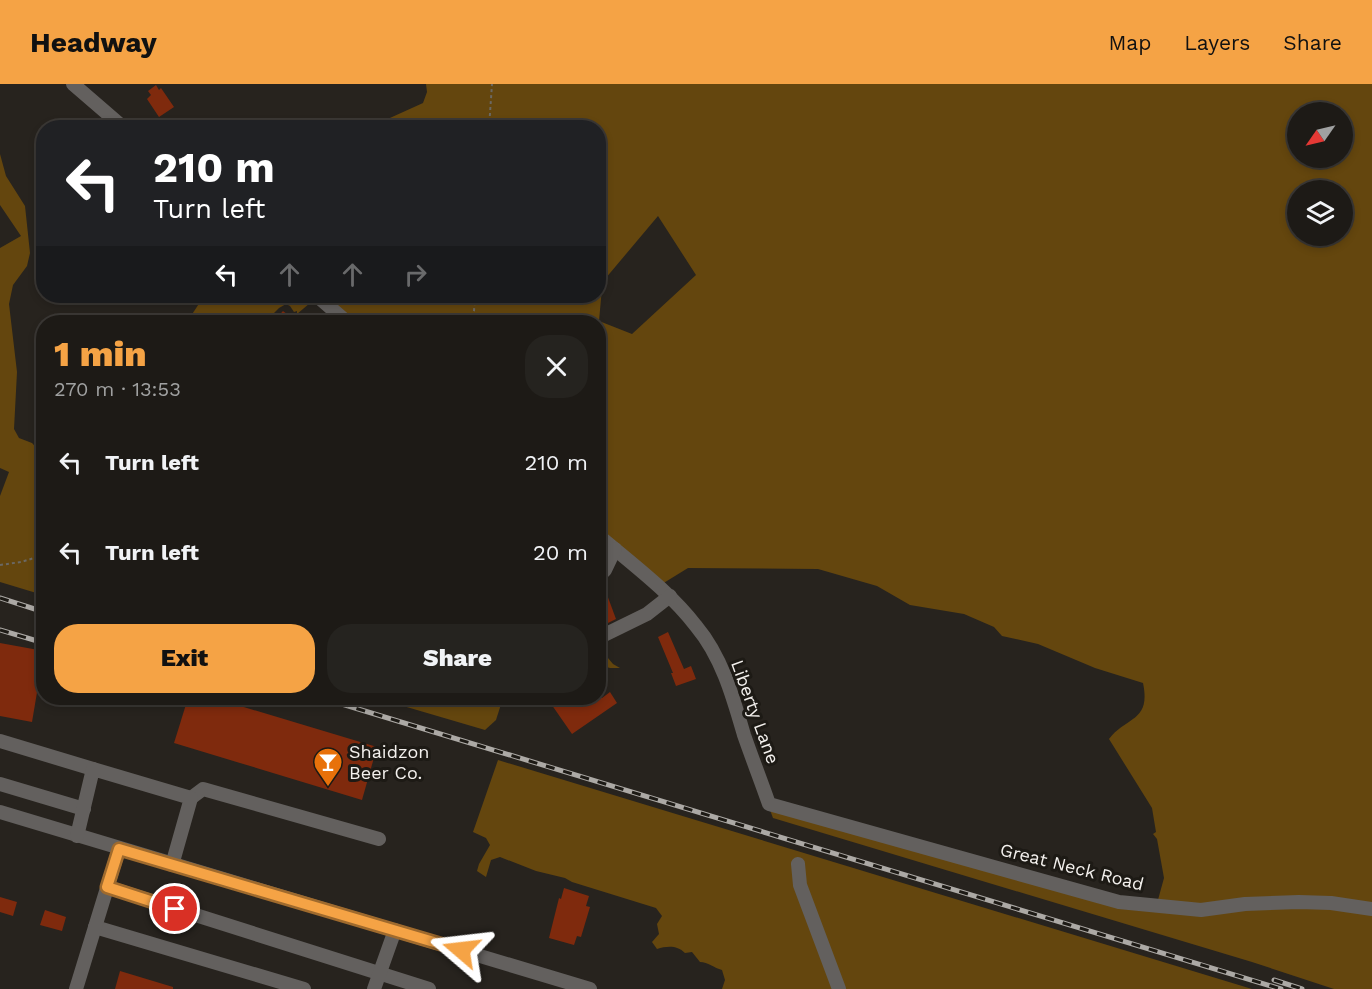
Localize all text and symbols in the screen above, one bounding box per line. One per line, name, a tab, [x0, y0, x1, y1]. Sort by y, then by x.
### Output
text: Headway	[30, 26, 157, 59]
text: Map	[1108, 30, 1151, 55]
text: Layers	[1184, 30, 1250, 55]
text: Share	[1283, 30, 1342, 55]
north arrow	[1287, 102, 1353, 168]
map controls	[1287, 102, 1353, 246]
text: 210 m	[153, 143, 275, 192]
icon: left	[54, 144, 132, 222]
button: layers	[1287, 180, 1353, 246]
text: Turn left	[153, 193, 265, 225]
icon: left	[210, 258, 243, 291]
icon: ahead	[273, 258, 306, 291]
icon: ahead	[336, 258, 369, 291]
icon: right	[399, 258, 432, 291]
text: 1 min	[54, 333, 147, 375]
button: close	[525, 335, 588, 398]
text: 270 m · 13:53	[54, 377, 181, 401]
icon: left	[54, 446, 87, 479]
text: Turn left	[105, 450, 199, 475]
text: 210 m	[524, 450, 588, 475]
icon: left	[54, 536, 87, 569]
text: Turn left	[105, 540, 199, 565]
text: 20 m	[533, 540, 588, 565]
button: Exit	[54, 624, 315, 693]
button: Share	[327, 624, 588, 693]
street label: Liberty Lane	[727, 657, 784, 767]
place label: Shaidzon Beer Co.	[349, 741, 429, 783]
bar icon: Shaidzon Beer Co.	[312, 746, 344, 788]
street label: Great Neck Road	[998, 838, 1146, 895]
pin	[149, 883, 200, 934]
icon: arrive	[158, 892, 191, 925]
position arrow	[429, 918, 493, 982]

